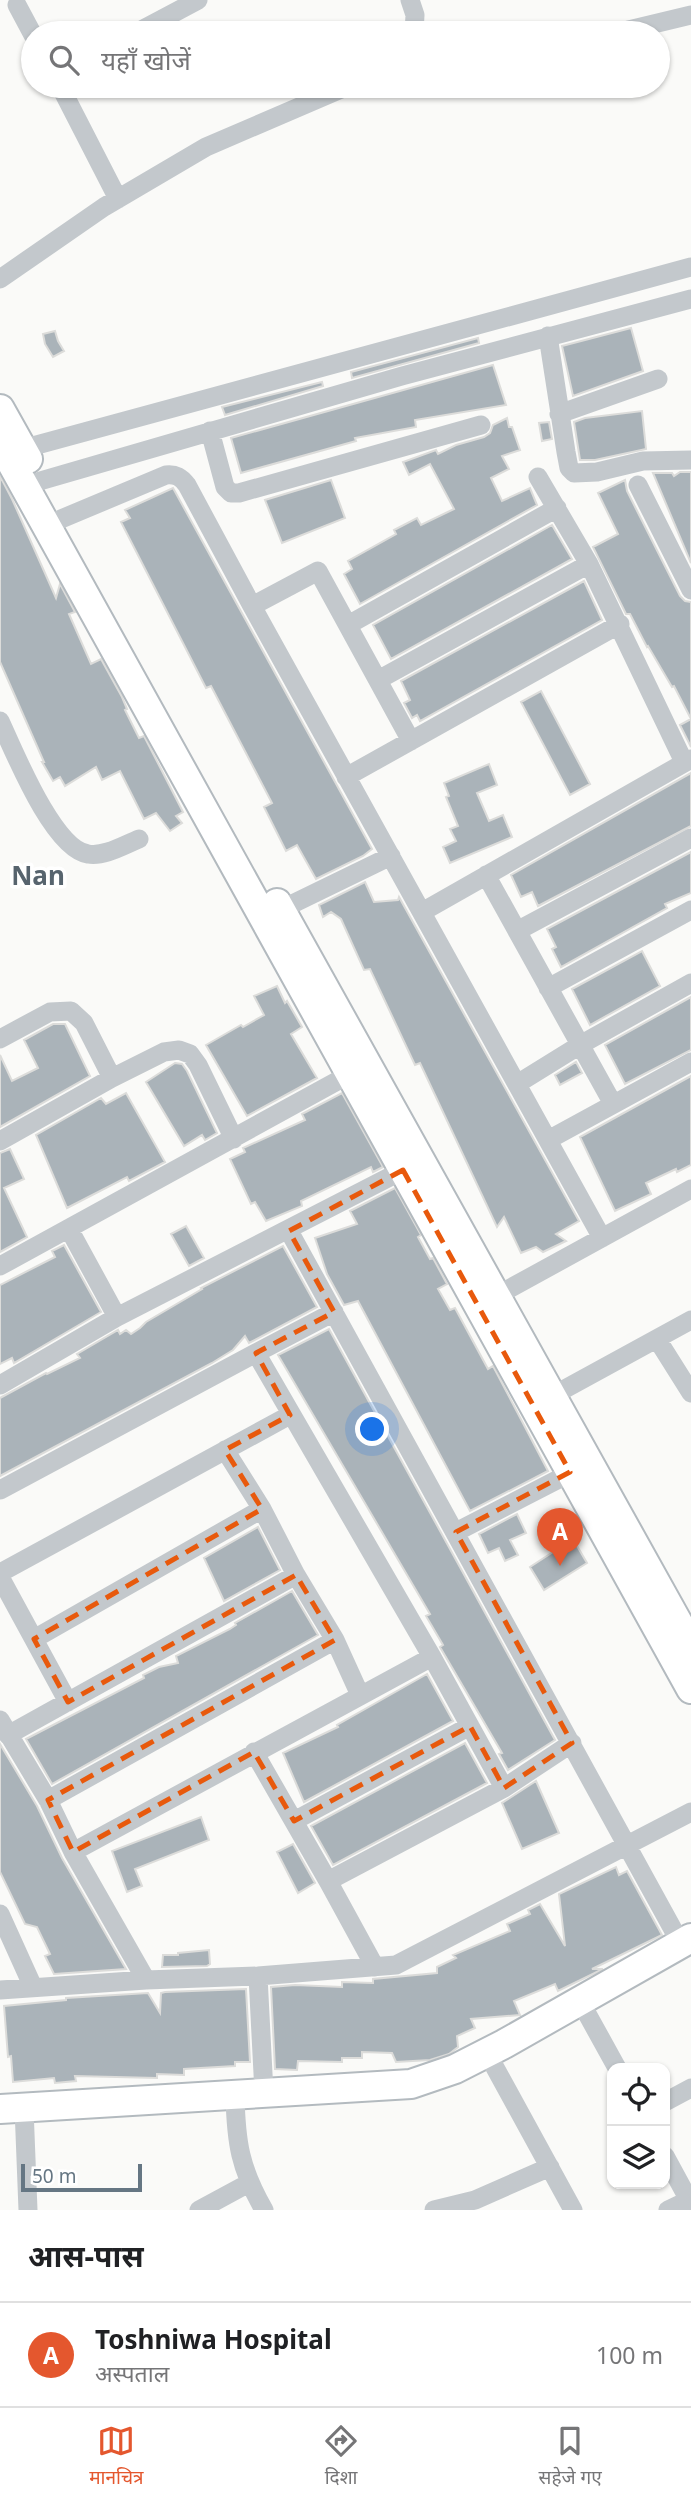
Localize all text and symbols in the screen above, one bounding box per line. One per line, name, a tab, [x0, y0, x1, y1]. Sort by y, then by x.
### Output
search box	[21, 21, 670, 98]
icon: search	[45, 41, 83, 79]
text: यहाँ खोजें	[101, 42, 191, 78]
district label: Nan	[11, 857, 65, 893]
your location	[355, 1412, 389, 1446]
pin: A	[537, 1508, 583, 1566]
map controls	[607, 2063, 670, 2189]
button: locate	[607, 2063, 670, 2126]
button: layers	[607, 2126, 670, 2189]
scale bar	[21, 2161, 142, 2193]
text: 50 m	[32, 2163, 76, 2189]
text: आस-पास	[28, 2235, 144, 2276]
text: Toshniwa Hospital	[95, 2321, 332, 2357]
text: A	[43, 2339, 59, 2371]
text: 100 m	[596, 2339, 663, 2371]
text: अस्पताल	[95, 2357, 169, 2389]
tab: मानचित्र	[89, 2422, 144, 2490]
tab: दिशा	[322, 2422, 360, 2490]
tab: सहेजे गए	[539, 2422, 602, 2490]

